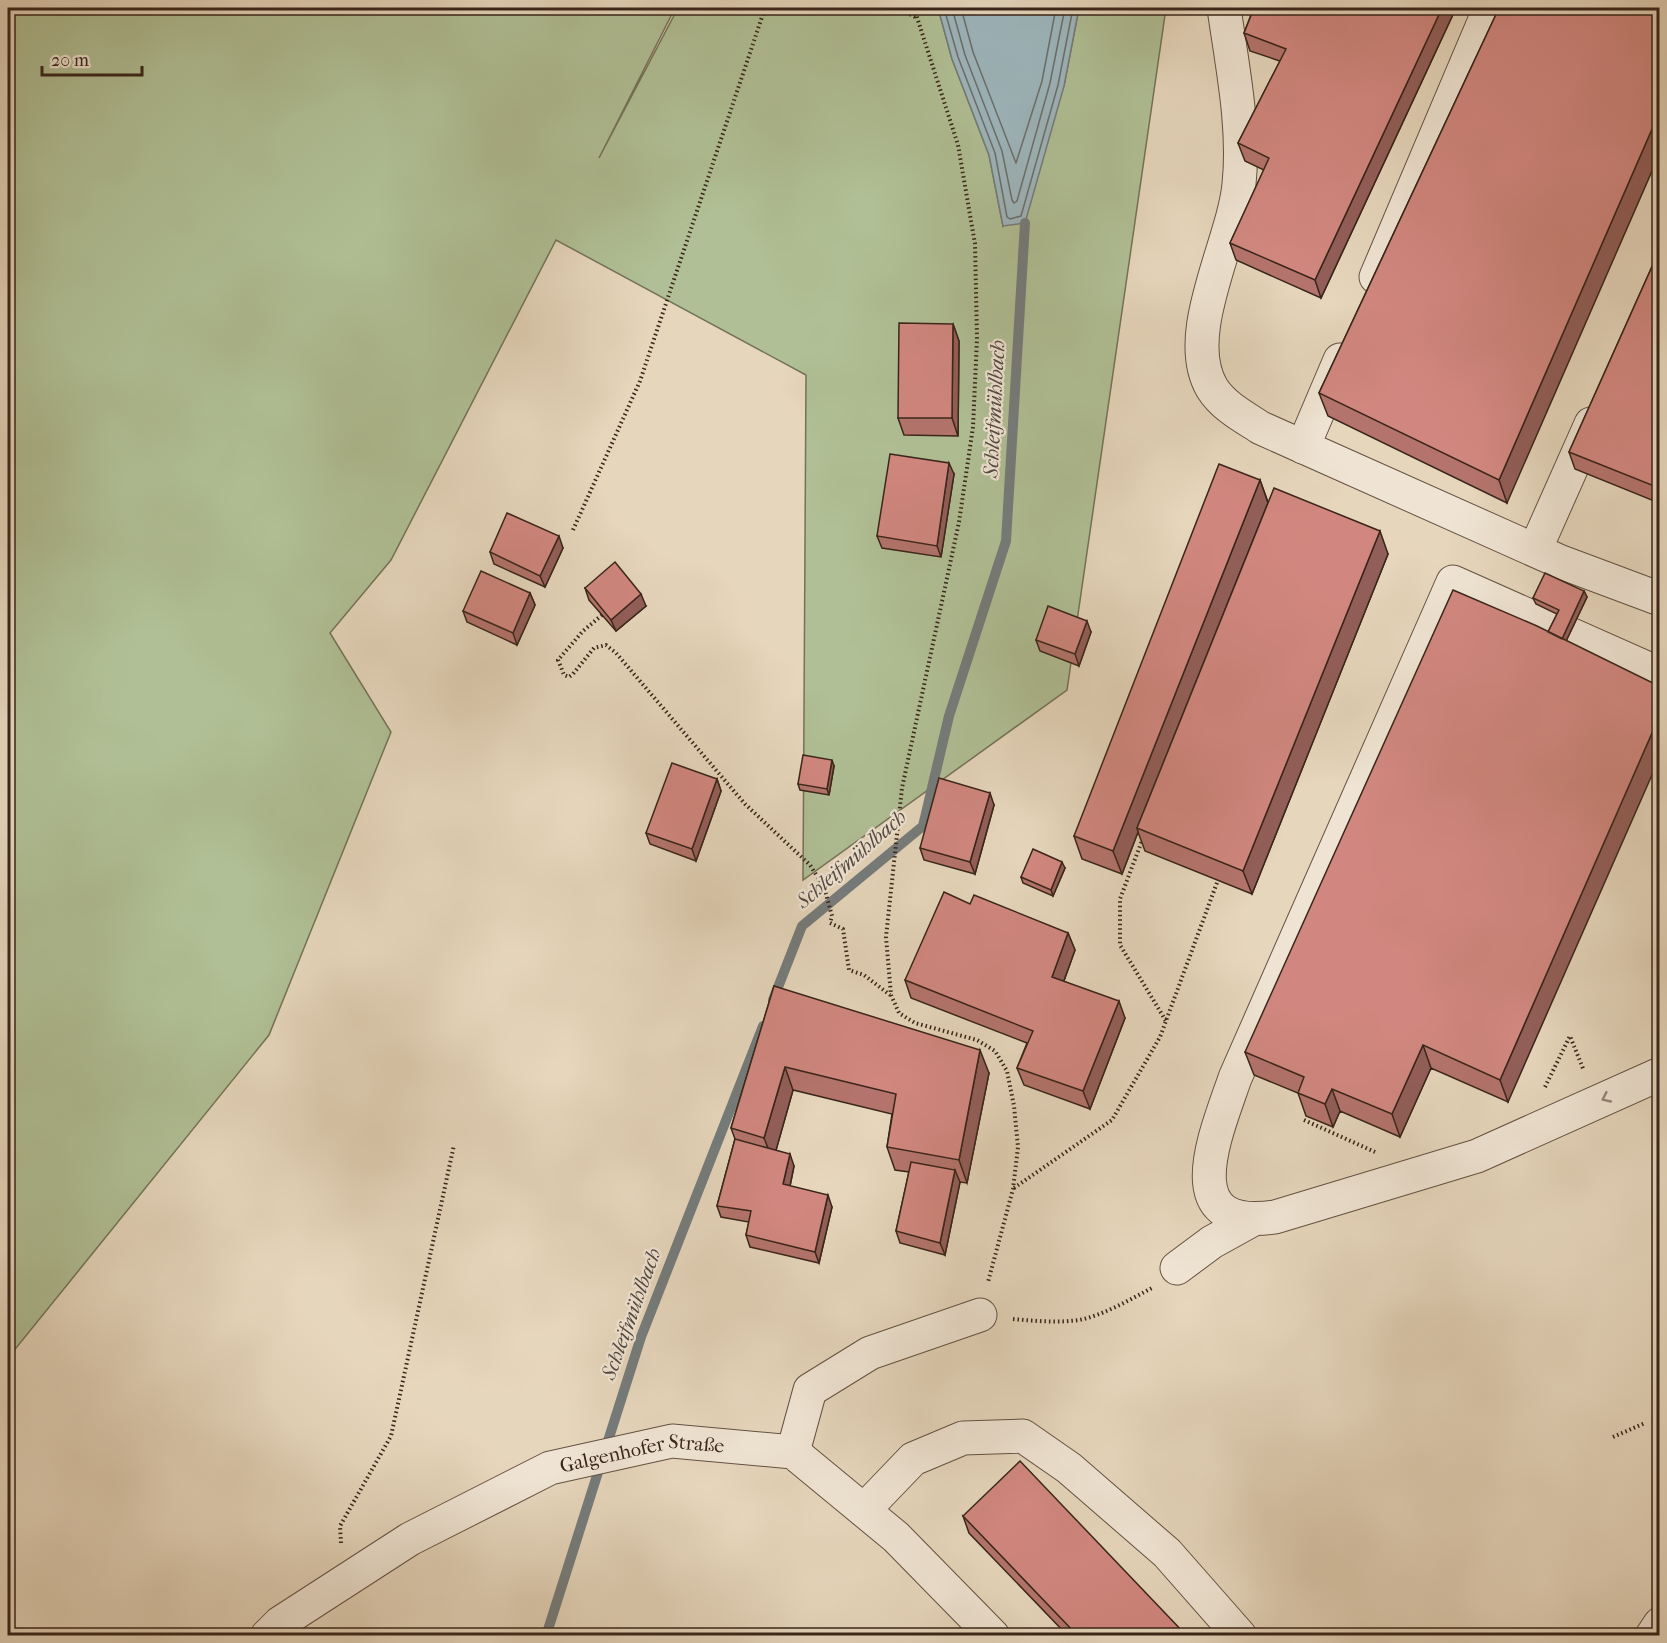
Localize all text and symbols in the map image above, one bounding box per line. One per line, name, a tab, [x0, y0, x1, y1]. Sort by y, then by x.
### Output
scale bar	[42, 39, 142, 77]
text: 20 m	[51, 50, 89, 71]
water label: Schleifmühlbach	[978, 339, 1010, 480]
water label: Schleifmühlbach	[790, 804, 911, 914]
one-way arrow	[1602, 1091, 1613, 1103]
water label: Schleifmühlbach	[596, 1245, 666, 1384]
street label: Galgenhofer Straße	[558, 1430, 725, 1478]

